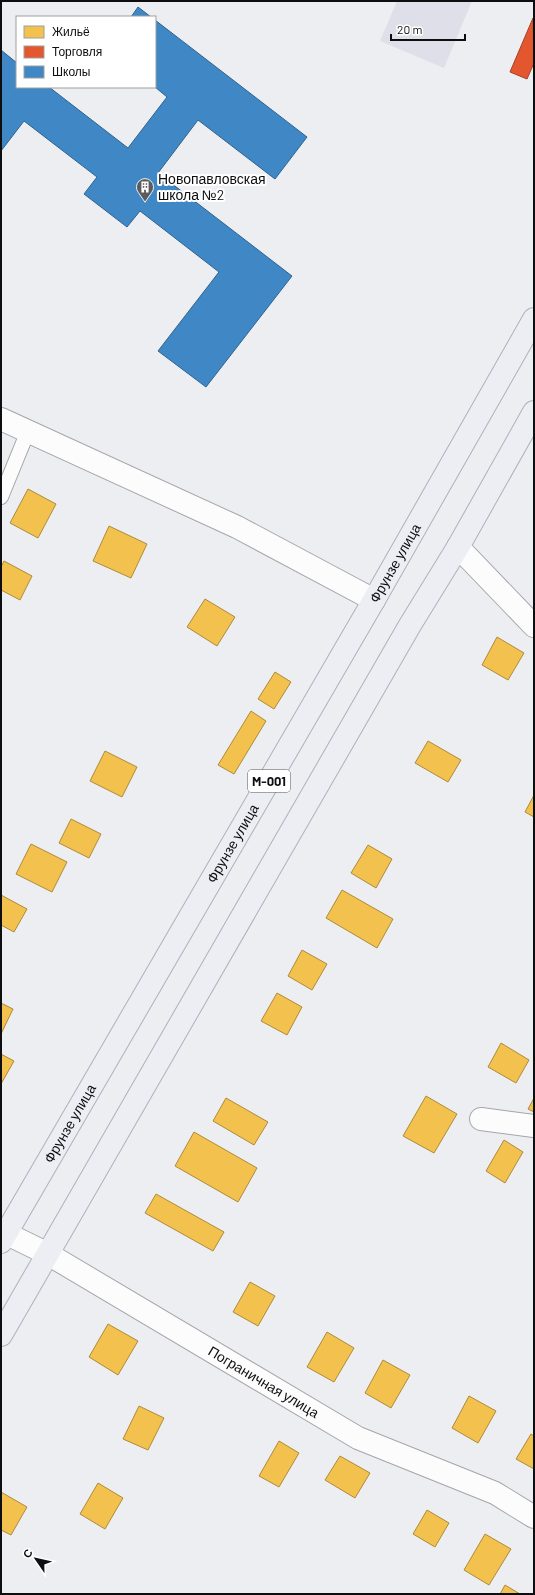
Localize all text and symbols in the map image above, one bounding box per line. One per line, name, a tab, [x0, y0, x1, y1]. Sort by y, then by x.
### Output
legend	[16, 16, 156, 88]
scale bar	[391, 16, 465, 42]
text: 20 m	[397, 22, 423, 36]
text: Жильё	[52, 24, 90, 38]
text: Торговля	[52, 44, 102, 59]
text: Школы	[52, 64, 90, 78]
place label: Новопавловская школа №2	[158, 170, 266, 203]
building icon: Новопавловская школа №2	[135, 177, 155, 202]
street label: Фрунзе улица	[365, 520, 424, 605]
road number: M-001	[248, 770, 290, 792]
street label: Фрунзе улица	[203, 800, 262, 886]
street label: Фрунзе улица	[40, 1081, 99, 1166]
street label: Пограничная улица	[205, 1342, 322, 1421]
north arrow	[16, 1539, 56, 1579]
text: С	[20, 1546, 35, 1560]

